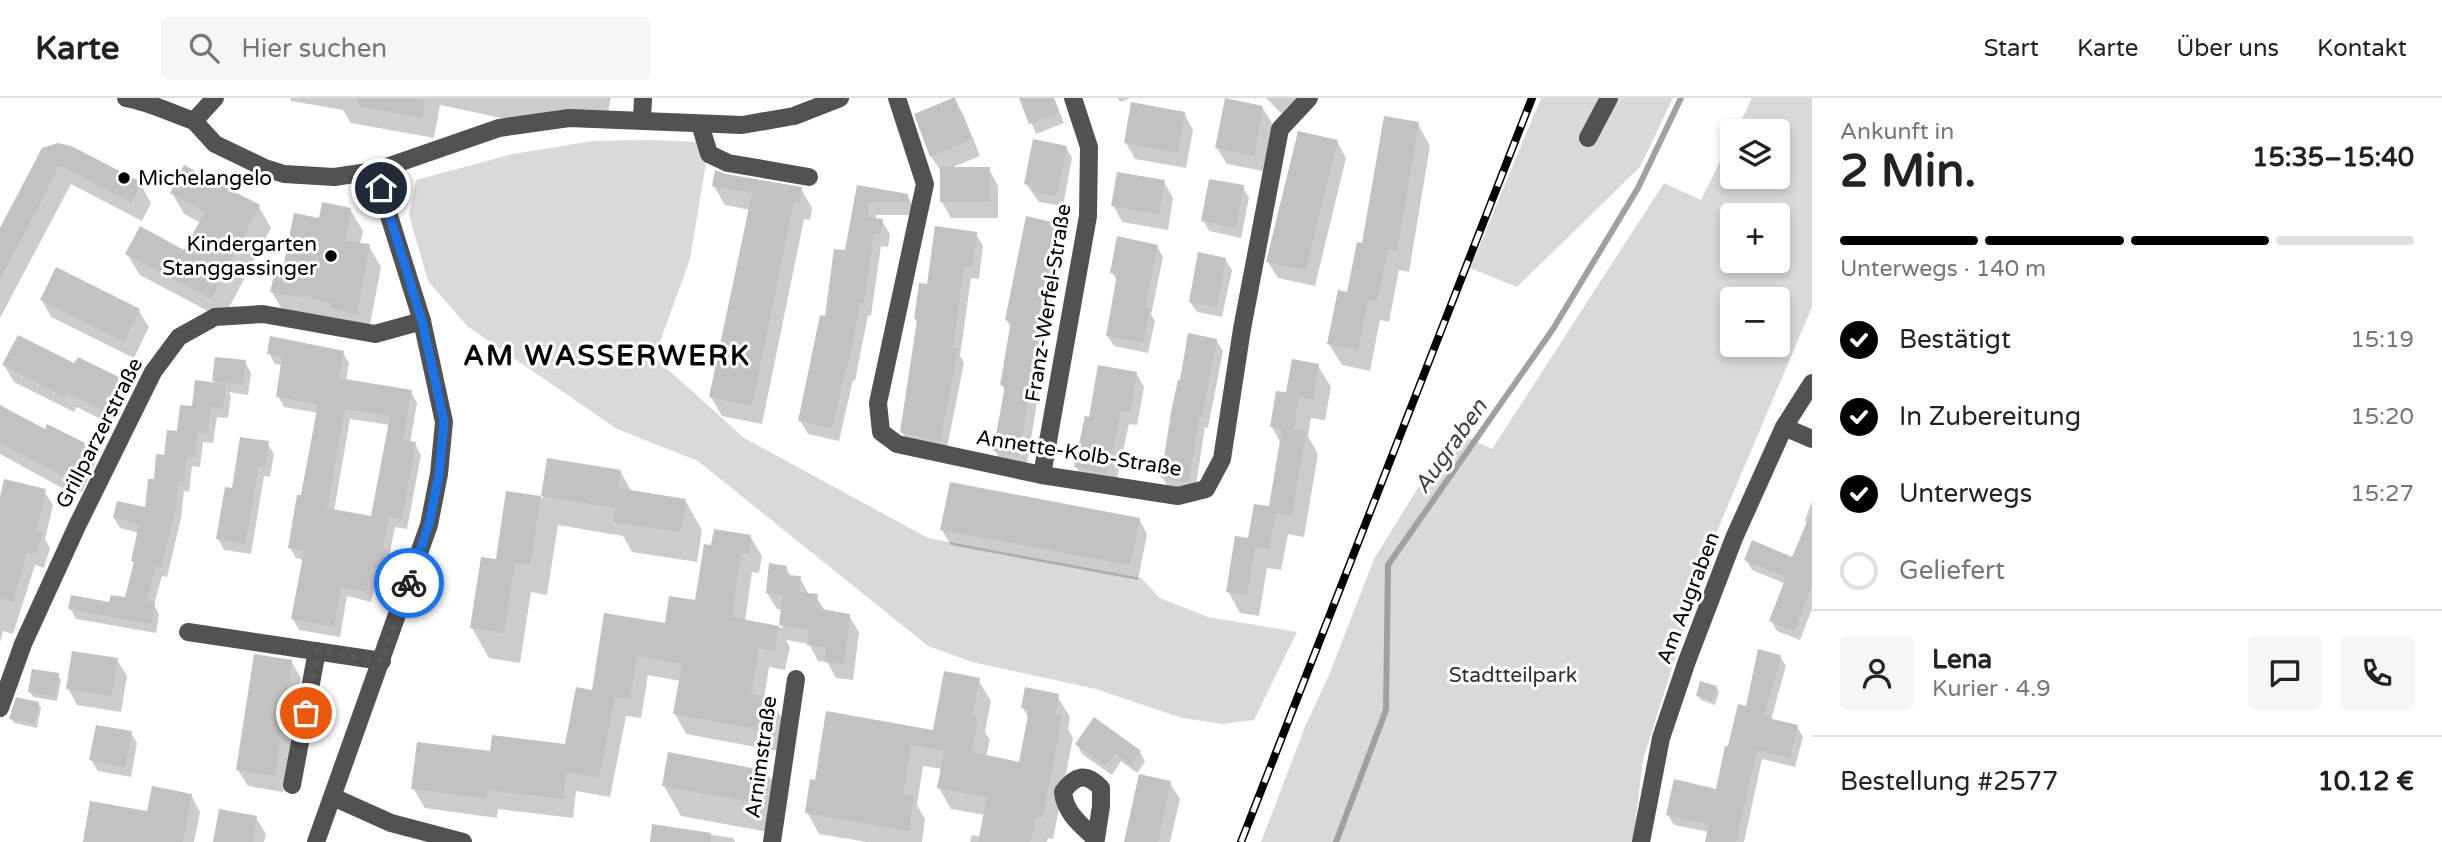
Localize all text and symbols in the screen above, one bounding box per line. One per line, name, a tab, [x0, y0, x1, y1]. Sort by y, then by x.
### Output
search box	[161, 17, 651, 80]
text: Karte	[35, 29, 119, 68]
icon: search	[185, 29, 223, 67]
text: Hier suchen	[241, 33, 387, 64]
text: Start	[1984, 34, 2039, 63]
text: Karte	[2077, 34, 2138, 63]
text: Über uns	[2176, 34, 2279, 63]
text: Kontakt	[2317, 34, 2407, 63]
text: Ankunft in	[1840, 118, 1954, 146]
map controls	[1720, 119, 1790, 357]
button: layers	[1720, 119, 1790, 189]
text: 15:35–15:40	[2252, 142, 2414, 173]
text: 2 Min.	[1840, 144, 1976, 199]
pin	[351, 158, 411, 218]
place label: Michelangelo	[138, 166, 272, 191]
icon: home	[362, 169, 400, 207]
marker: Michelangelo	[116, 170, 132, 186]
street label: Franz-Werfel-Straße	[1020, 202, 1077, 404]
button: +	[1720, 203, 1790, 273]
place label: Kindergarten Stanggassinger	[162, 232, 317, 281]
marker: Kindergarten Stanggassinger	[323, 248, 339, 264]
text: Unterwegs · 140 m	[1840, 255, 2046, 283]
button: −	[1720, 287, 1790, 357]
icon: check	[1840, 321, 1878, 359]
text: Bestätigt	[1899, 324, 2011, 355]
text: 15:19	[2350, 326, 2414, 354]
district label: AM WASSERWERK	[463, 339, 751, 373]
street label: Grillparzerstraße	[51, 354, 148, 513]
water label: Augraben	[1408, 393, 1494, 499]
icon: check	[1840, 398, 1878, 436]
text: In Zubereitung	[1899, 401, 2081, 432]
text: 15:20	[2350, 403, 2414, 431]
street label: Annette-Kolb-Straße	[974, 425, 1184, 482]
icon: check	[1840, 475, 1878, 513]
text: Unterwegs	[1899, 478, 2032, 509]
text: 15:27	[2350, 480, 2414, 508]
street label: Am Augraben	[1652, 529, 1725, 668]
courier	[374, 548, 444, 618]
text: Geliefert	[1899, 555, 2005, 586]
icon: bike	[390, 564, 428, 602]
button: person	[1840, 636, 1914, 710]
button: chat	[2248, 636, 2322, 710]
button: phone	[2340, 636, 2414, 710]
text: Lena	[1932, 644, 1992, 675]
park label: Stadtteilpark	[1449, 663, 1577, 688]
text: Kurier · 4.9	[1932, 675, 2051, 703]
pin	[276, 683, 336, 743]
icon: bag	[287, 694, 325, 732]
street label: Arnimstraße	[741, 694, 782, 820]
text: Bestellung #2577	[1840, 766, 2058, 797]
text: 10.12 €	[2317, 766, 2414, 797]

